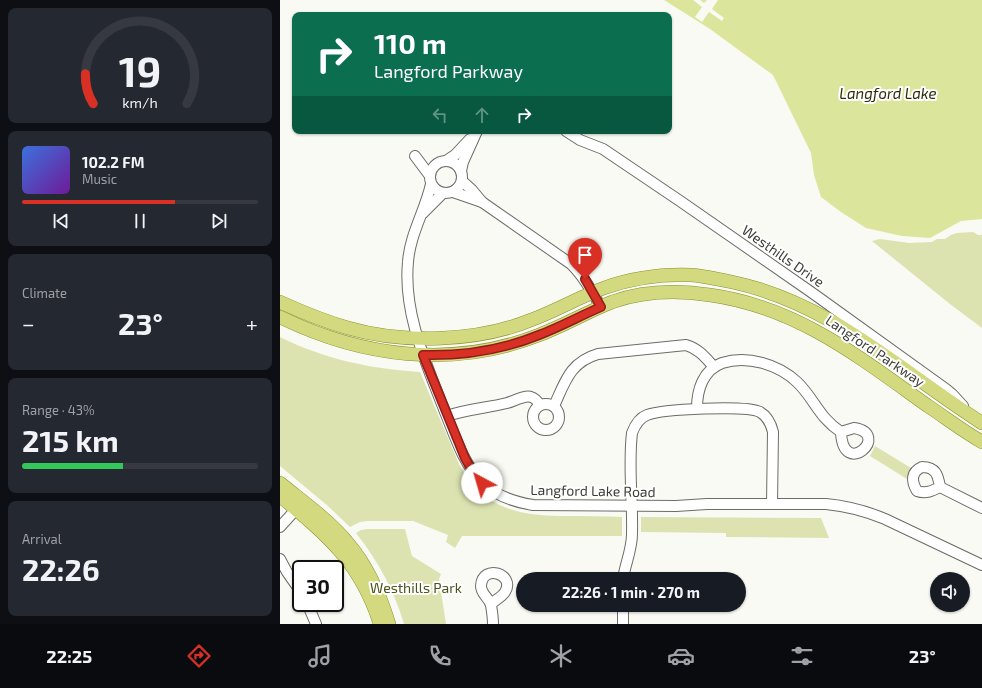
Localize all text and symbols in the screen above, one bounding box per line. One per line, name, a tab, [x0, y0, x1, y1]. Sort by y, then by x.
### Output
text: 110 m	[374, 26, 447, 60]
icon: right	[308, 28, 360, 80]
text: 19	[119, 44, 161, 94]
text: Langford Parkway	[374, 60, 523, 82]
water label: Langford Lake	[839, 84, 937, 102]
text: km/h	[122, 93, 158, 110]
icon: left	[429, 104, 451, 126]
icon: ahead	[471, 104, 493, 126]
icon: right	[513, 104, 535, 126]
text: 102.2 FM	[82, 153, 144, 171]
text: Music	[82, 171, 117, 187]
icon: previous	[50, 210, 72, 232]
icon: pause	[129, 210, 151, 232]
icon: next	[208, 210, 230, 232]
street label: Westhills Drive	[739, 221, 828, 290]
pin	[568, 238, 602, 279]
icon: arrive	[574, 244, 596, 266]
text: Climate	[22, 285, 67, 301]
text: 23°	[118, 305, 163, 341]
text: −	[22, 310, 35, 336]
text: +	[246, 310, 258, 336]
street label: Langford Parkway	[823, 311, 929, 390]
text: Range · 43%	[22, 402, 95, 418]
text: 215 km	[22, 422, 119, 458]
position arrow	[461, 462, 503, 504]
street label: Langford Lake Road	[530, 481, 656, 500]
text: Arrival	[22, 531, 62, 547]
text: 22:26	[22, 551, 100, 587]
speed limit sign: 30	[292, 560, 344, 612]
map controls	[930, 572, 970, 612]
button: sound	[930, 572, 970, 612]
park label: Westhills Park	[370, 579, 462, 596]
text: 22:26 · 1 min · 270 m	[562, 583, 700, 601]
icon: directions	[185, 642, 213, 670]
icon: music	[306, 642, 334, 670]
icon: phone	[426, 642, 454, 670]
icon: climate	[547, 642, 575, 670]
icon: car	[667, 642, 695, 670]
icon: filters	[788, 642, 816, 670]
text: 22:25	[46, 645, 92, 667]
text: 23°	[909, 645, 936, 667]

